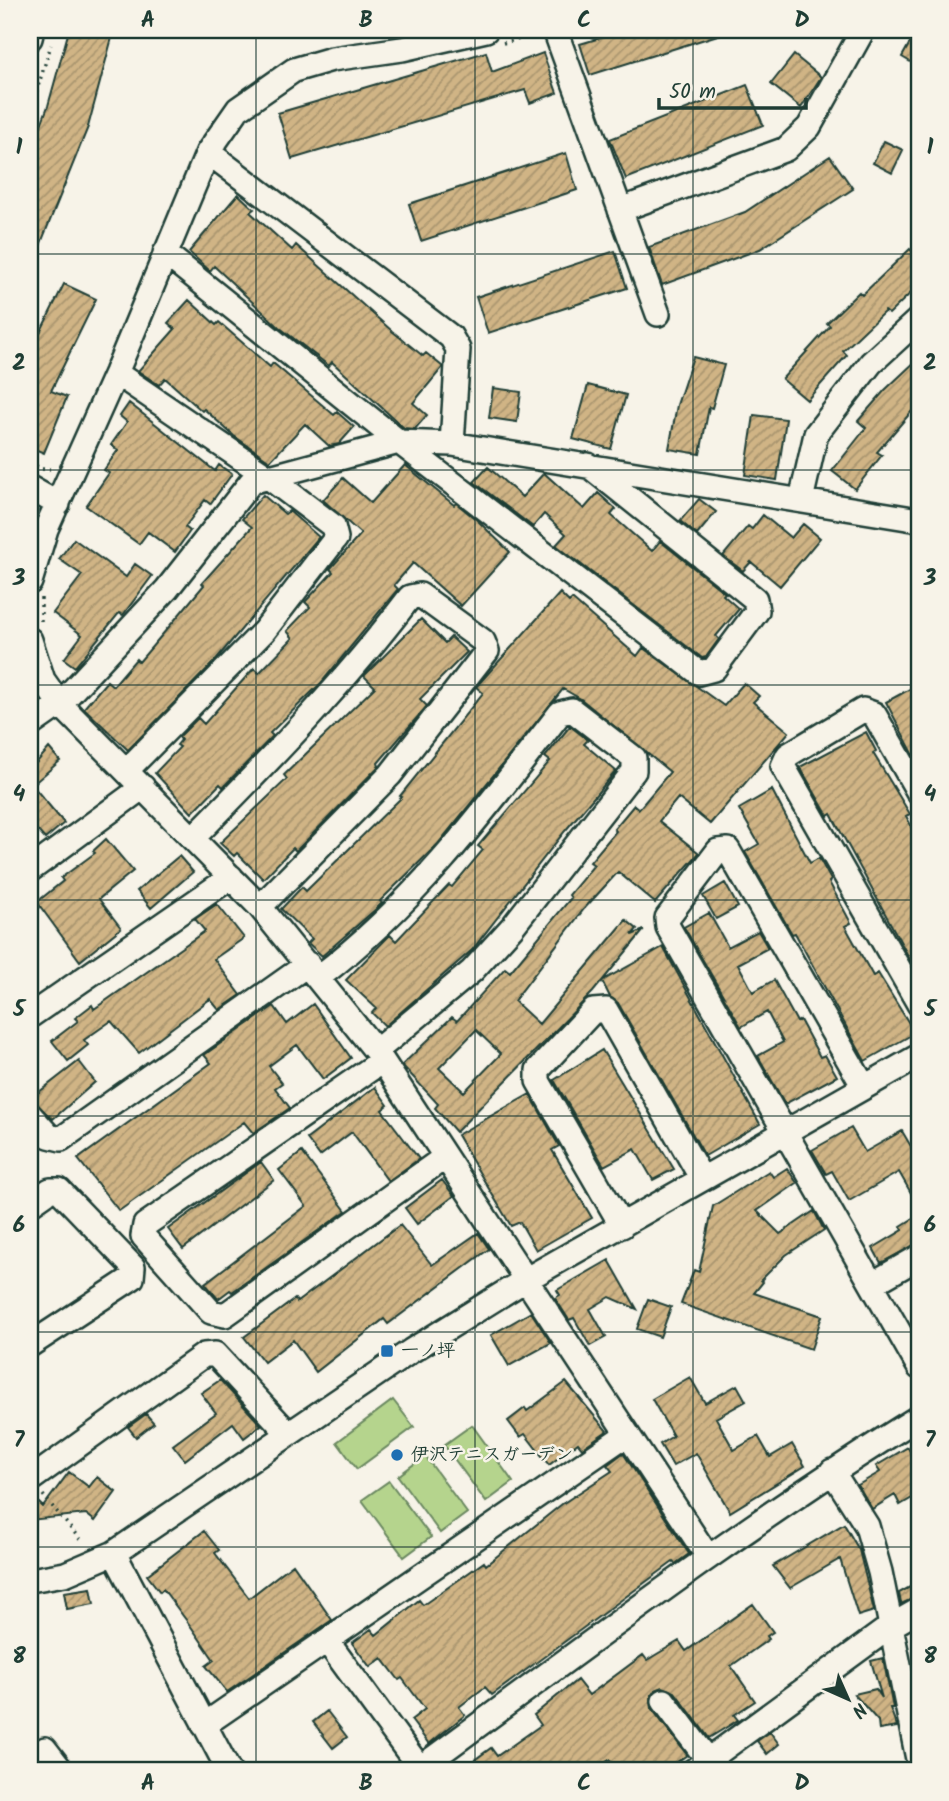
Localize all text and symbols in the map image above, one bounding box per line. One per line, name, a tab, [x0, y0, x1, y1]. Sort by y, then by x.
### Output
text: A	[141, 3, 155, 39]
text: B	[359, 3, 373, 39]
text: C	[577, 3, 591, 39]
text: D	[794, 3, 810, 39]
scale bar	[659, 66, 806, 110]
text: 50 m	[669, 76, 716, 109]
text: 1	[16, 130, 23, 166]
text: 1	[927, 130, 934, 166]
text: 2	[12, 346, 26, 382]
text: 2	[923, 346, 937, 382]
text: 3	[12, 561, 26, 597]
text: 3	[923, 561, 937, 597]
text: 4	[13, 777, 26, 813]
text: 4	[924, 777, 937, 813]
text: 5	[12, 992, 27, 1028]
text: 5	[923, 992, 938, 1028]
text: 6	[13, 1208, 25, 1244]
text: 6	[924, 1208, 936, 1244]
place label: 一ノ坪	[401, 1337, 456, 1366]
marker: 一ノ坪	[379, 1343, 395, 1359]
text: 7	[14, 1423, 26, 1459]
text: 7	[925, 1423, 937, 1459]
place label: 伊沢テニスガーデン	[411, 1441, 573, 1470]
marker: 伊沢テニスガーデン	[389, 1447, 405, 1463]
text: 8	[12, 1639, 26, 1675]
text: 8	[923, 1639, 937, 1675]
north arrow	[813, 1664, 883, 1734]
text: N	[844, 1695, 873, 1724]
text: A	[141, 1766, 155, 1801]
text: B	[359, 1766, 373, 1801]
text: C	[577, 1766, 591, 1801]
text: D	[794, 1766, 810, 1801]

